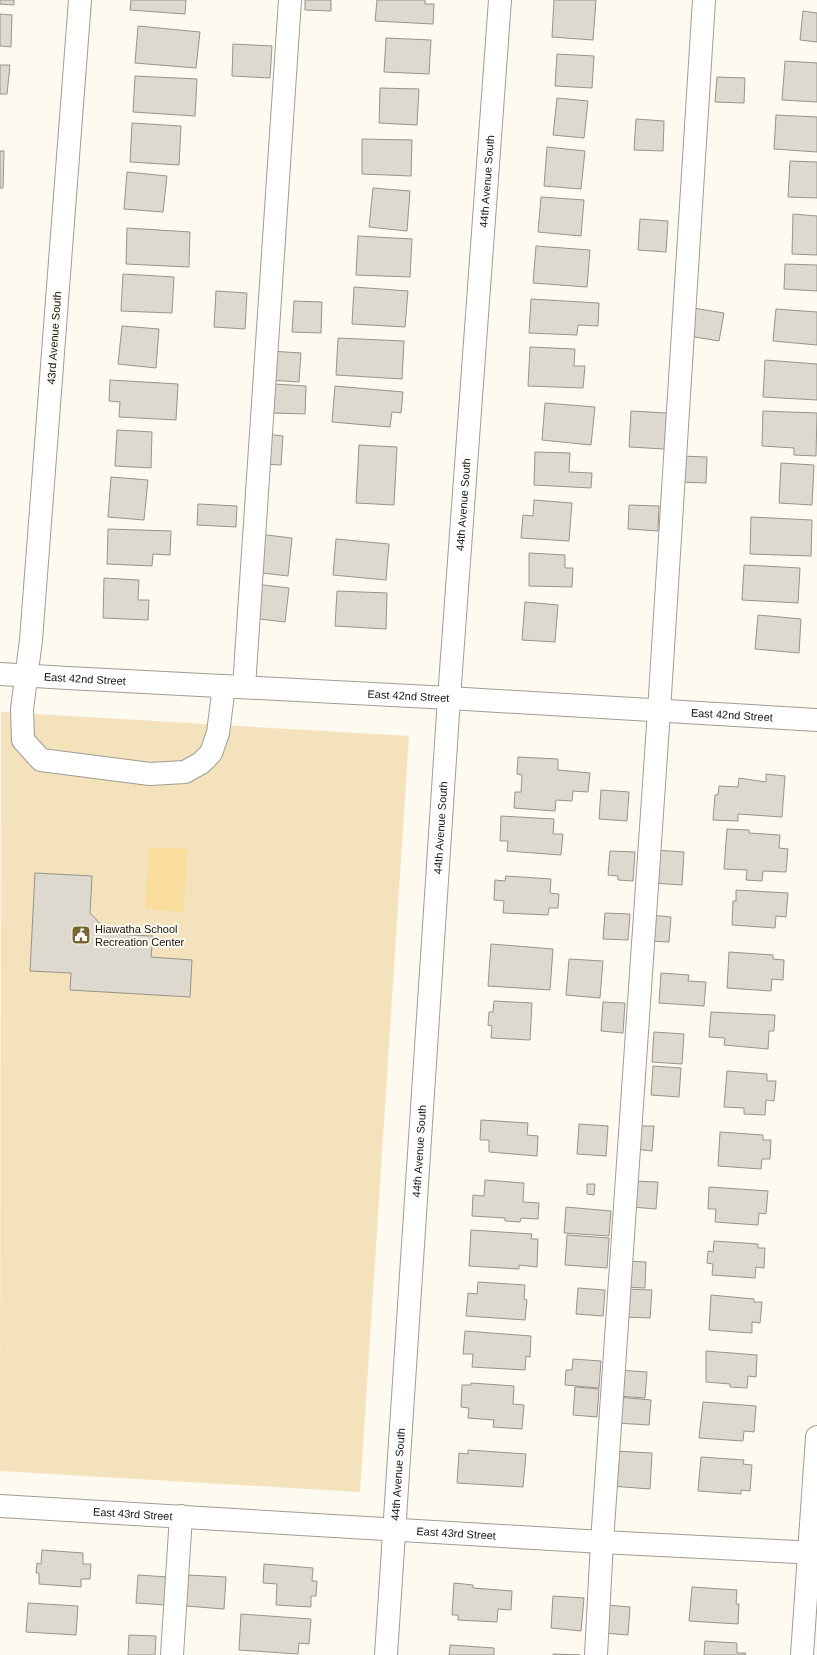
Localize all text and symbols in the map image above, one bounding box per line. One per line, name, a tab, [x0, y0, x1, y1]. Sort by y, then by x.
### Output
street label: 44th Avenue South	[477, 135, 496, 228]
street label: 43rd Avenue South	[45, 291, 63, 385]
street label: 44th Avenue South	[454, 458, 472, 551]
street label: East 42nd Street	[44, 671, 126, 687]
street label: East 42nd Street	[367, 688, 450, 704]
street label: East 42nd Street	[691, 706, 773, 723]
street label: 44th Avenue South	[431, 781, 449, 875]
place label: Hiawatha School Recreation Center	[95, 923, 185, 948]
public building icon: Hiawatha School Recreation Center	[70, 924, 92, 946]
street label: 44th Avenue South	[410, 1104, 428, 1198]
street label: 44th Avenue South	[389, 1428, 407, 1521]
street label: East 43rd Street	[93, 1506, 173, 1522]
street label: East 43rd Street	[416, 1525, 496, 1542]

